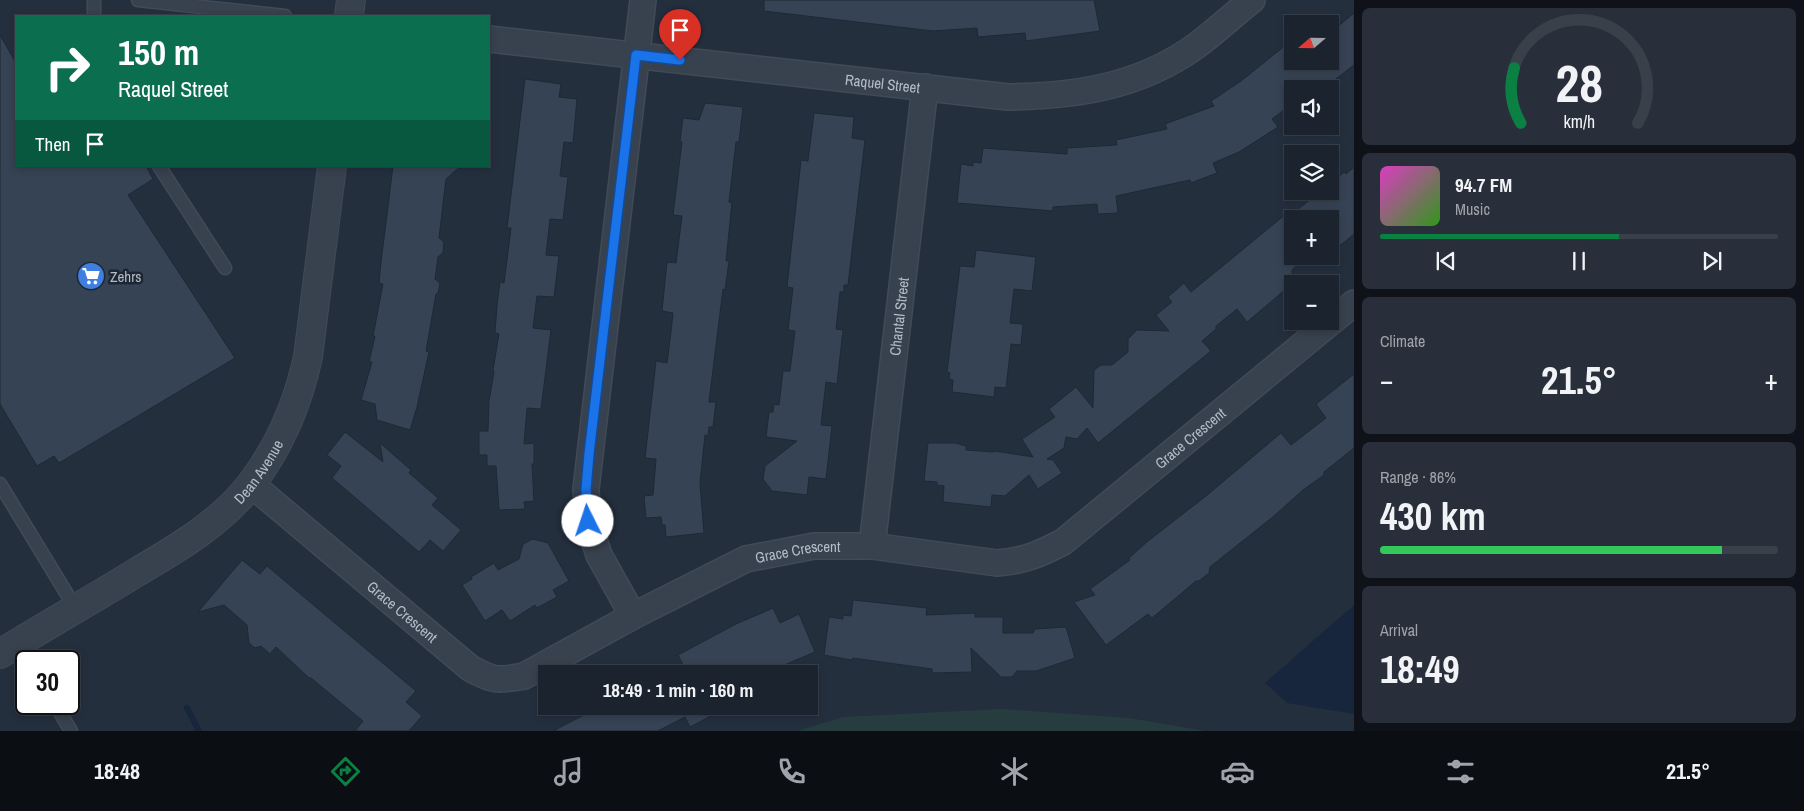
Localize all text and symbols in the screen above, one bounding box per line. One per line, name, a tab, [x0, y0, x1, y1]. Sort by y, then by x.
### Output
pin	[659, 9, 701, 60]
north arrow	[1284, 15, 1339, 70]
map controls	[1284, 15, 1339, 330]
icon: arrive	[666, 16, 694, 44]
text: 150 m	[118, 29, 199, 76]
icon: right	[35, 35, 100, 100]
text: 28	[1555, 48, 1603, 118]
street label: Raquel Street	[844, 68, 922, 98]
text: Raquel Street	[118, 74, 228, 104]
button: sound	[1284, 80, 1339, 135]
text: km/h	[1563, 110, 1595, 134]
icon: arrive	[81, 130, 109, 158]
text: Then	[35, 131, 71, 157]
button: layers	[1284, 145, 1339, 200]
text: 94.7 FM	[1455, 172, 1512, 198]
text: Music	[1455, 198, 1490, 220]
button: +	[1284, 210, 1339, 265]
icon: previous	[1432, 247, 1460, 275]
icon: pause	[1565, 247, 1593, 275]
icon: next	[1698, 247, 1726, 275]
supermarket icon: Zehrs	[76, 261, 106, 291]
place label: Zehrs	[110, 266, 141, 287]
button: −	[1284, 275, 1339, 330]
street label: Chantal Street	[884, 276, 914, 357]
text: Climate	[1380, 330, 1425, 352]
text: 21.5°	[1541, 355, 1617, 406]
text: −	[1380, 361, 1393, 399]
text: +	[1765, 361, 1778, 399]
street label: Grace Crescent	[1150, 402, 1230, 473]
street label: Dean Avenue	[229, 436, 288, 508]
text: Range · 86%	[1380, 466, 1456, 488]
text: 430 km	[1380, 491, 1486, 542]
position arrow	[561, 494, 613, 546]
street label: Grace Crescent	[753, 535, 841, 568]
street label: Grace Crescent	[363, 576, 443, 648]
text: Arrival	[1380, 619, 1418, 641]
text: 18:49	[1380, 644, 1460, 695]
speed limit sign: 30	[15, 650, 80, 715]
text: 18:49 · 1 min · 160 m	[603, 677, 753, 703]
icon: directions	[328, 754, 363, 789]
icon: music	[551, 754, 586, 789]
icon: phone	[774, 754, 809, 789]
icon: climate	[997, 754, 1032, 789]
icon: car	[1220, 754, 1255, 789]
icon: filters	[1443, 754, 1478, 789]
text: 18:48	[94, 756, 140, 786]
text: 21.5°	[1666, 756, 1710, 786]

